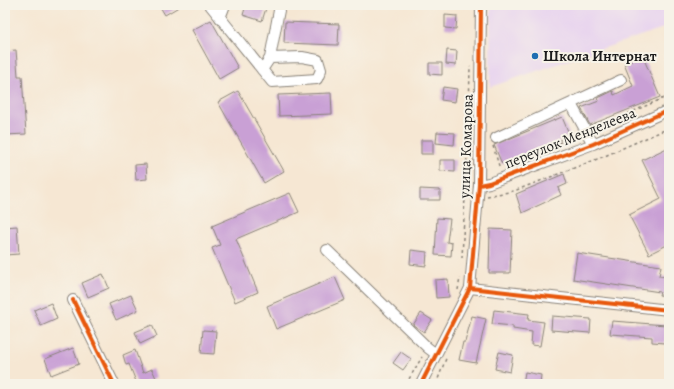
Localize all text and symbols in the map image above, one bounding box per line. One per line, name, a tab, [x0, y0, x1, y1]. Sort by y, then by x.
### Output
place label: Школа Интернат	[543, 46, 657, 66]
marker: Школа Интернат	[530, 51, 540, 61]
street label: улица Комарова	[454, 93, 478, 200]
street label: переулок Менделеева	[501, 102, 639, 174]

